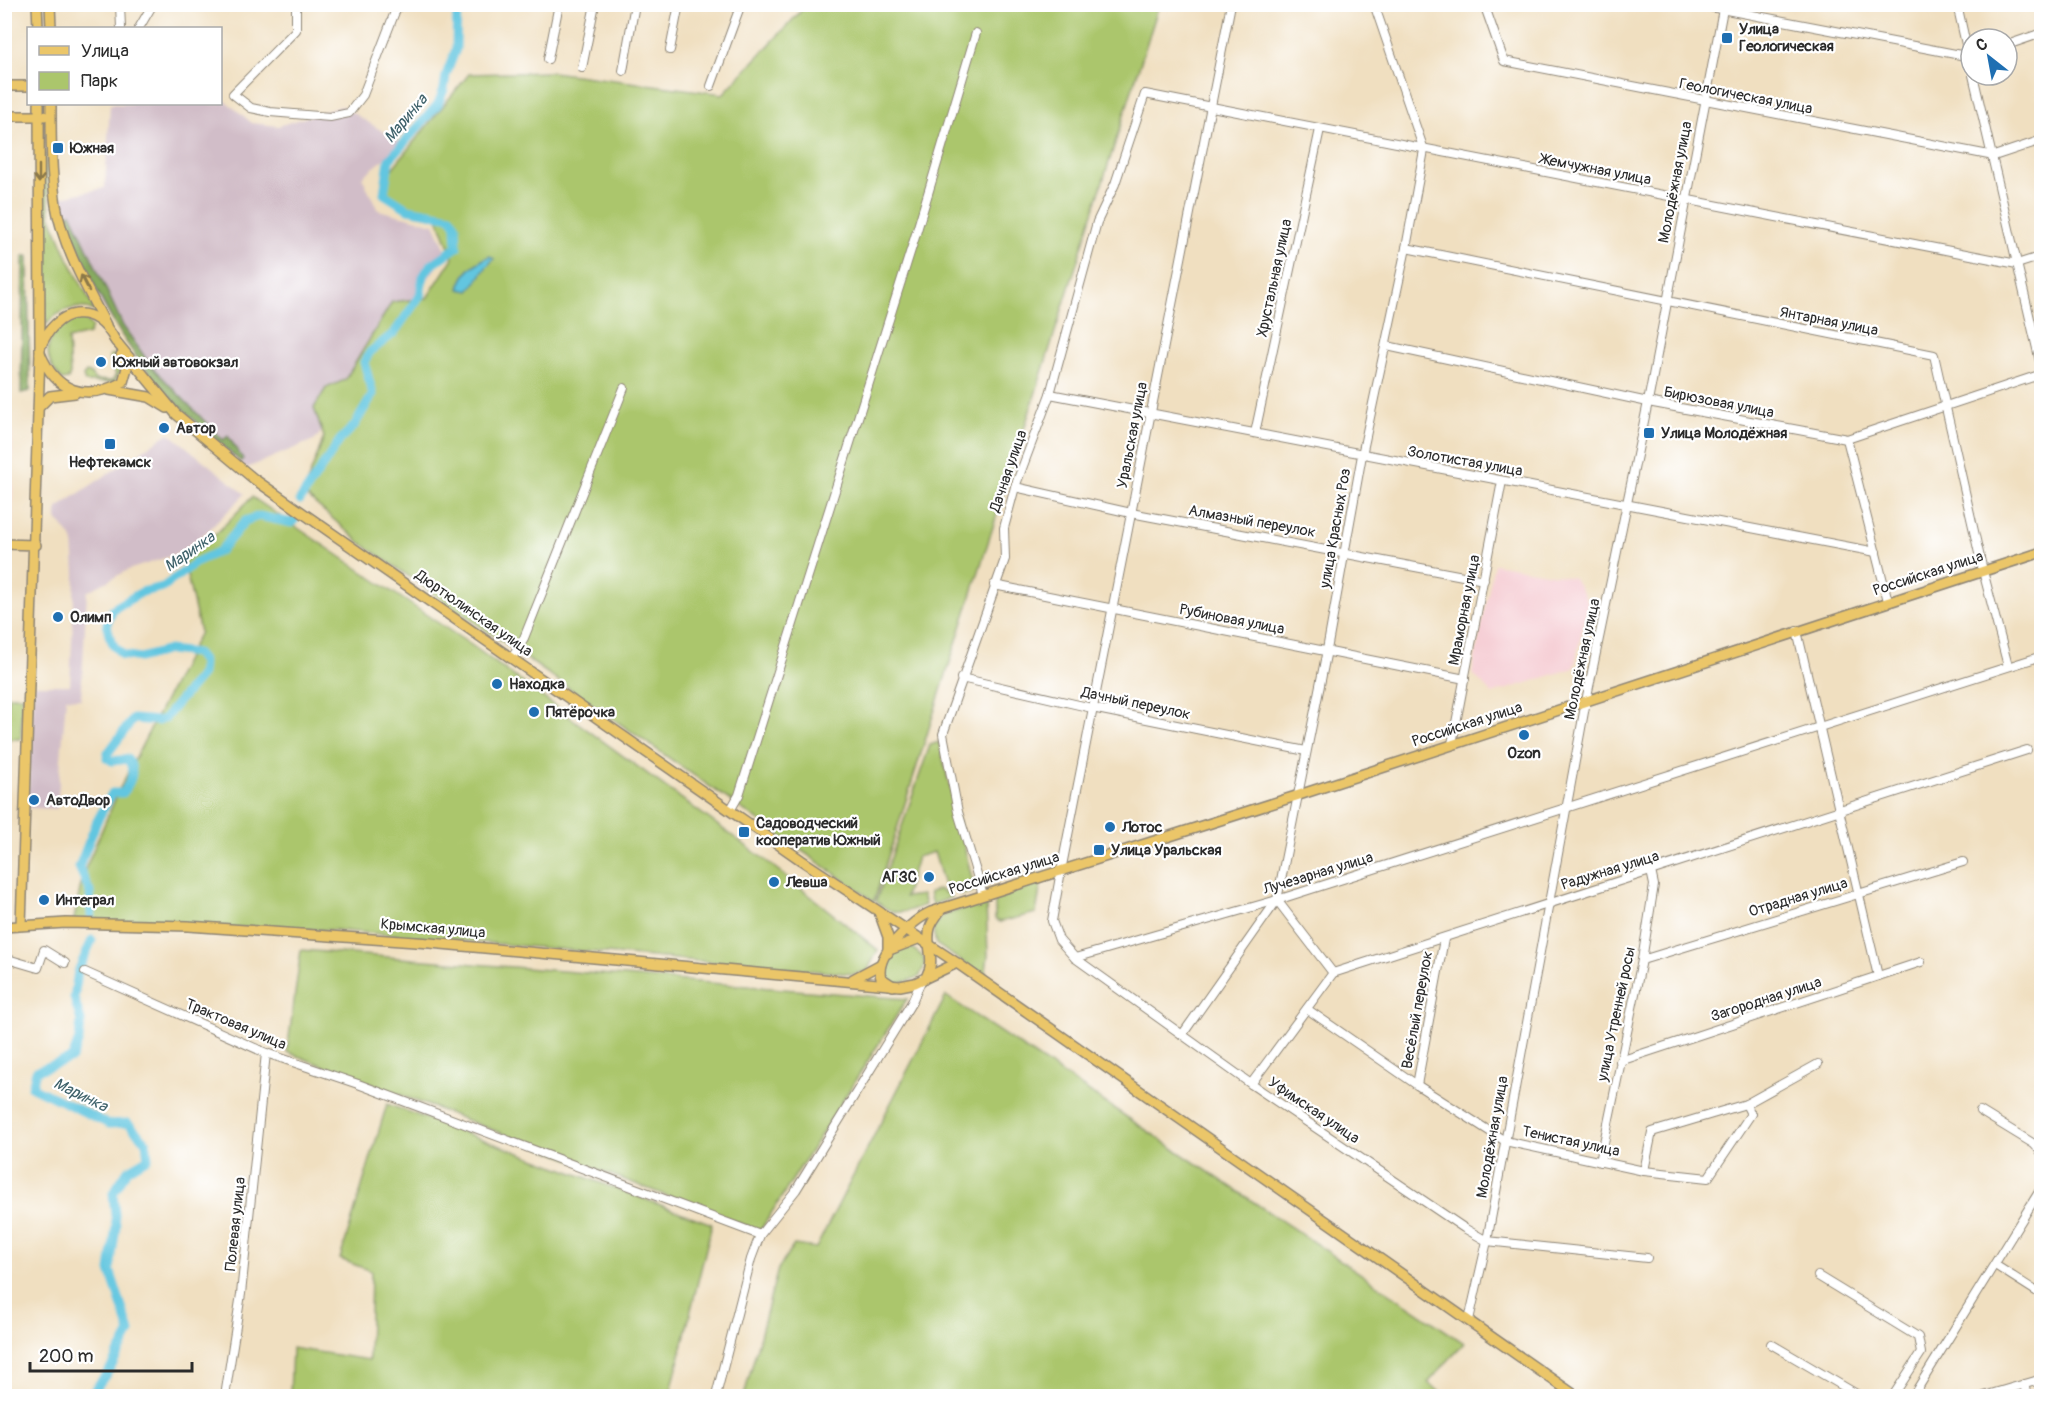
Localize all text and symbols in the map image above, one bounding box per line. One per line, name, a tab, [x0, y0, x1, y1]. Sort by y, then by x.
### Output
place label: Улица Геологическая	[1739, 20, 1834, 56]
legend	[27, 27, 222, 105]
north arrow	[1959, 27, 2019, 87]
marker: Улица Геологическая	[1720, 31, 1734, 45]
text: С	[1972, 34, 1991, 56]
text: Улица	[81, 40, 129, 63]
text: Парк	[81, 70, 118, 93]
street label: Геологическая улица	[1678, 74, 1814, 119]
water label: Маринка	[380, 89, 433, 147]
street label: Молодёжная улица	[1654, 120, 1697, 245]
place label: Южная	[69, 139, 114, 158]
marker: Южная	[51, 141, 65, 155]
street label: Жемчужная улица	[1537, 149, 1653, 190]
one-way arrow	[33, 164, 45, 184]
street label: Хрустальная улица	[1253, 217, 1296, 339]
one-way arrow	[78, 274, 90, 292]
street label: Янтарная улица	[1778, 303, 1880, 340]
place label: Южный автовокзал	[112, 353, 238, 372]
marker: Южный автовокзал	[94, 355, 108, 369]
street label: Уральская улица	[1113, 380, 1152, 490]
street label: Бирюзовая улица	[1662, 383, 1776, 422]
place label: Автор	[176, 419, 216, 438]
marker: Автор	[157, 421, 171, 435]
place label: Улица Молодёжная	[1661, 424, 1787, 443]
marker: Улица Молодёжная	[1642, 426, 1656, 440]
street label: Дачная улица	[985, 428, 1031, 516]
marker: Нефтекамск	[103, 437, 117, 451]
street label: Золотистая улица	[1406, 442, 1524, 481]
place label: Нефтекамск	[69, 453, 151, 472]
street label: улица Красных Роз	[1315, 467, 1355, 591]
street label: Алмазный переулок	[1187, 501, 1317, 542]
water label: Маринка	[160, 526, 220, 576]
street label: Российская улица	[1871, 547, 1986, 600]
street label: Мраморная улица	[1444, 553, 1485, 667]
street label: Дюртюлинская улица	[411, 565, 536, 661]
street label: Молодёжная улица	[1560, 597, 1605, 722]
street label: Рубиновая улица	[1178, 600, 1286, 639]
place label: Олимп	[70, 608, 112, 627]
marker: Олимп	[51, 610, 65, 624]
place label: Находка	[509, 675, 565, 694]
marker: Находка	[490, 677, 504, 691]
street label: Дачный переулок	[1079, 682, 1192, 724]
street label: Российская улица	[1410, 698, 1525, 751]
place label: Пятёрочка	[546, 703, 615, 722]
marker: Пятёрочка	[527, 705, 541, 719]
marker: Ozon	[1517, 728, 1531, 742]
place label: Ozon	[1507, 744, 1541, 763]
place label: АвтоДвор	[46, 791, 110, 810]
marker: АвтоДвор	[27, 793, 41, 807]
place label: Садоводческий кооператив Южный	[756, 814, 881, 850]
place label: Лотос	[1121, 818, 1163, 837]
marker: Лотос	[1103, 820, 1117, 834]
marker: Садоводческий кооператив Южный	[737, 825, 751, 839]
place label: Улица Уральская	[1111, 841, 1221, 860]
marker: Улица Уральская	[1092, 843, 1106, 857]
street label: Радужная улица	[1559, 847, 1661, 894]
street label: Российская улица	[947, 848, 1062, 899]
street label: Лучезарная улица	[1260, 848, 1375, 899]
place label: АГЗС	[882, 868, 917, 887]
marker: АГЗС	[922, 870, 936, 884]
place label: Левша	[785, 873, 827, 892]
street label: Отрадная улица	[1746, 873, 1850, 922]
marker: Левша	[767, 875, 781, 889]
place label: Интеграл	[56, 891, 115, 910]
marker: Интеграл	[37, 893, 51, 907]
street label: Крымская улица	[380, 914, 486, 943]
street label: улица Утренней росы	[1593, 945, 1640, 1084]
street label: Весёлый переулок	[1398, 949, 1437, 1070]
street label: Загородная улица	[1708, 973, 1824, 1026]
street label: Трактовая улица	[183, 995, 289, 1054]
water label: Маринка	[50, 1073, 112, 1117]
street label: Уфимская улица	[1264, 1073, 1363, 1148]
street label: Молодёжная улица	[1472, 1075, 1513, 1200]
street label: Тенистая улица	[1520, 1122, 1621, 1161]
street label: Полевая улица	[221, 1176, 250, 1272]
scale bar	[30, 1335, 192, 1373]
text: 200 m	[39, 1345, 94, 1368]

